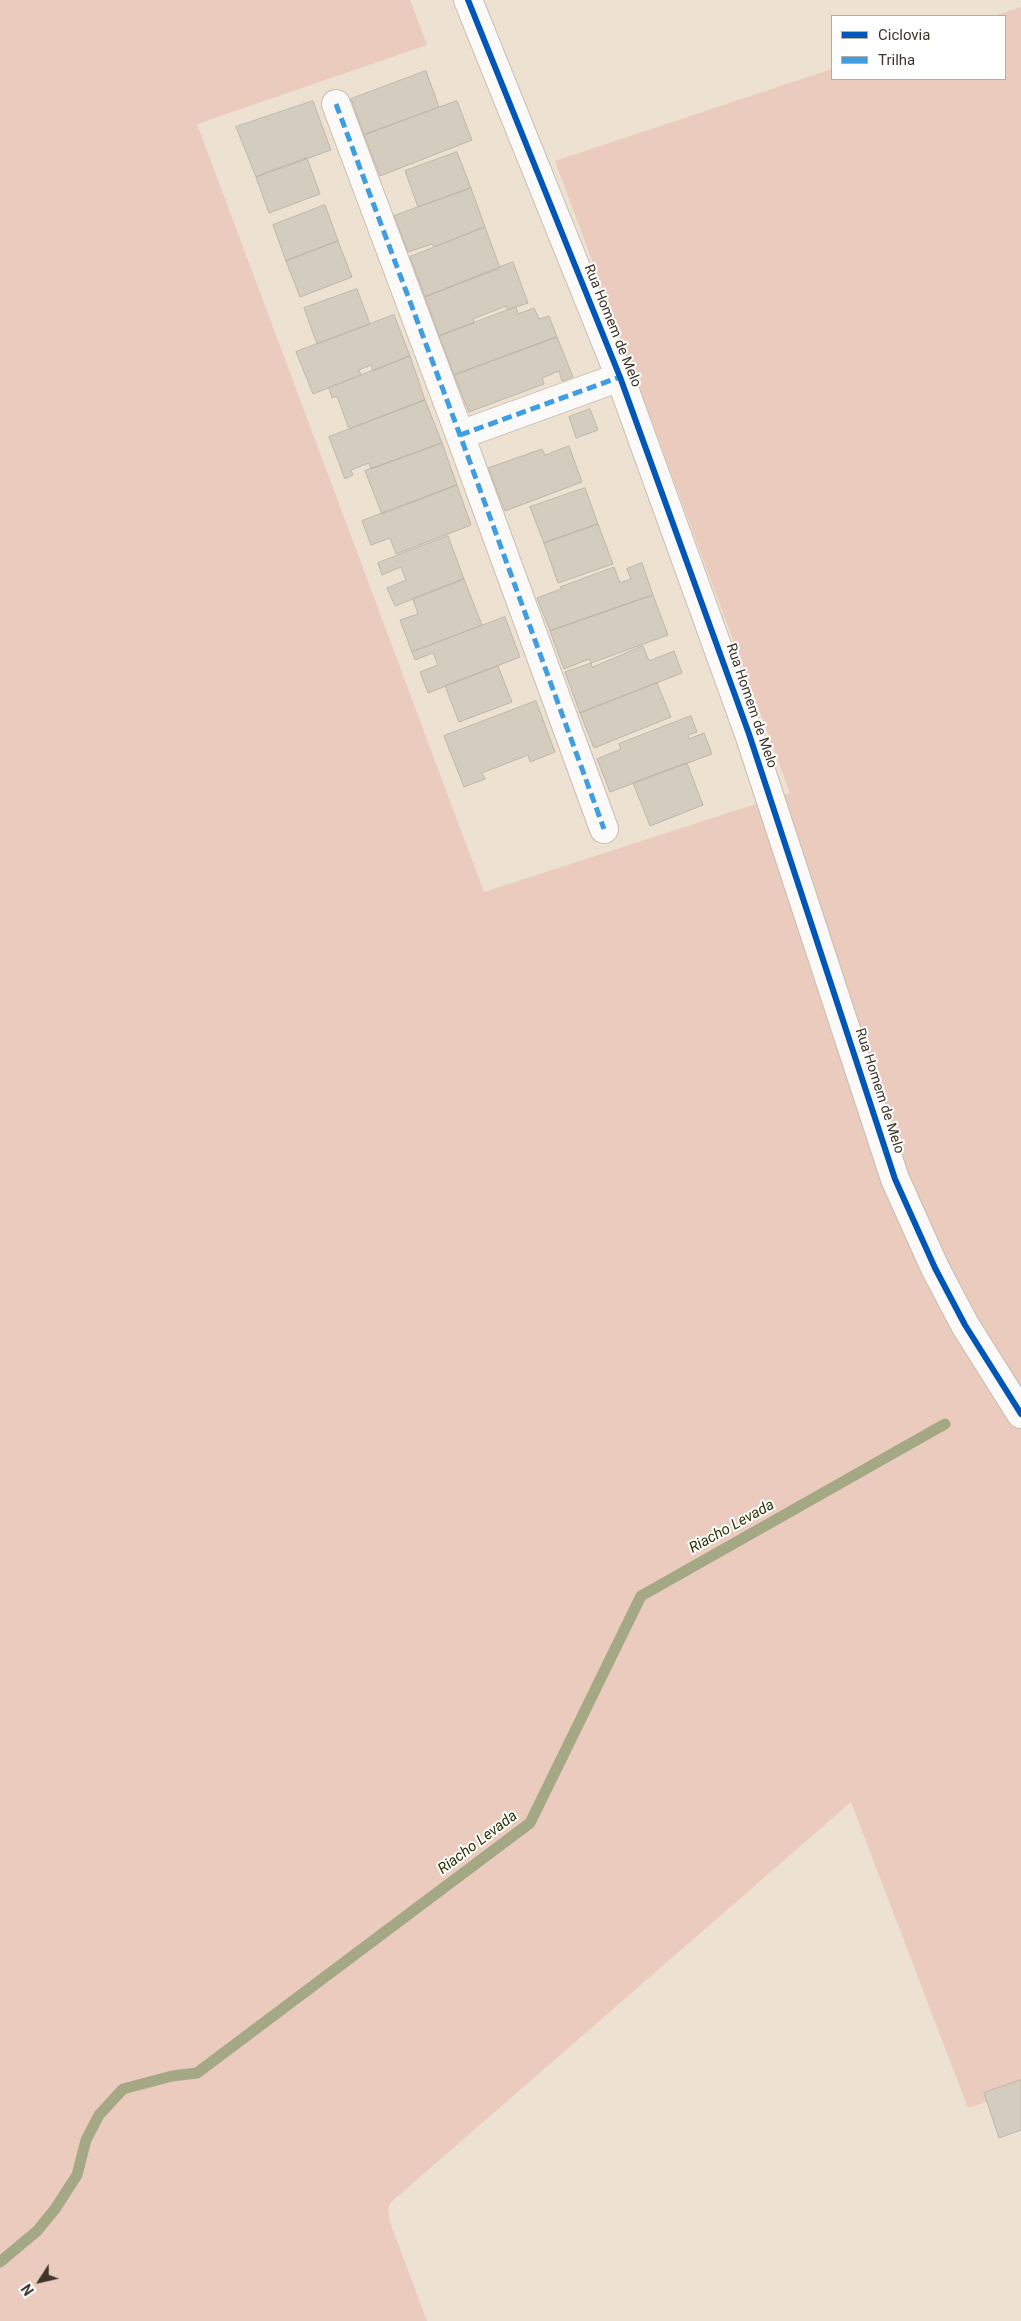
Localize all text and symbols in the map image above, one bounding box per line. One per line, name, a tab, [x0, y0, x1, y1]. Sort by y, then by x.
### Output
legend	[831, 15, 1006, 80]
text: Ciclovia	[878, 26, 930, 44]
text: Trilha	[878, 51, 915, 69]
street label: Rua Homem de Melo	[580, 262, 644, 390]
street label: Rua Homem de Melo	[722, 641, 780, 771]
street label: Rua Homem de Melo	[851, 1026, 907, 1156]
water label: Riacho Levada	[686, 1496, 778, 1558]
water label: Riacho Levada	[435, 1807, 521, 1879]
north arrow	[15, 2256, 65, 2306]
text: N	[18, 2281, 37, 2298]

